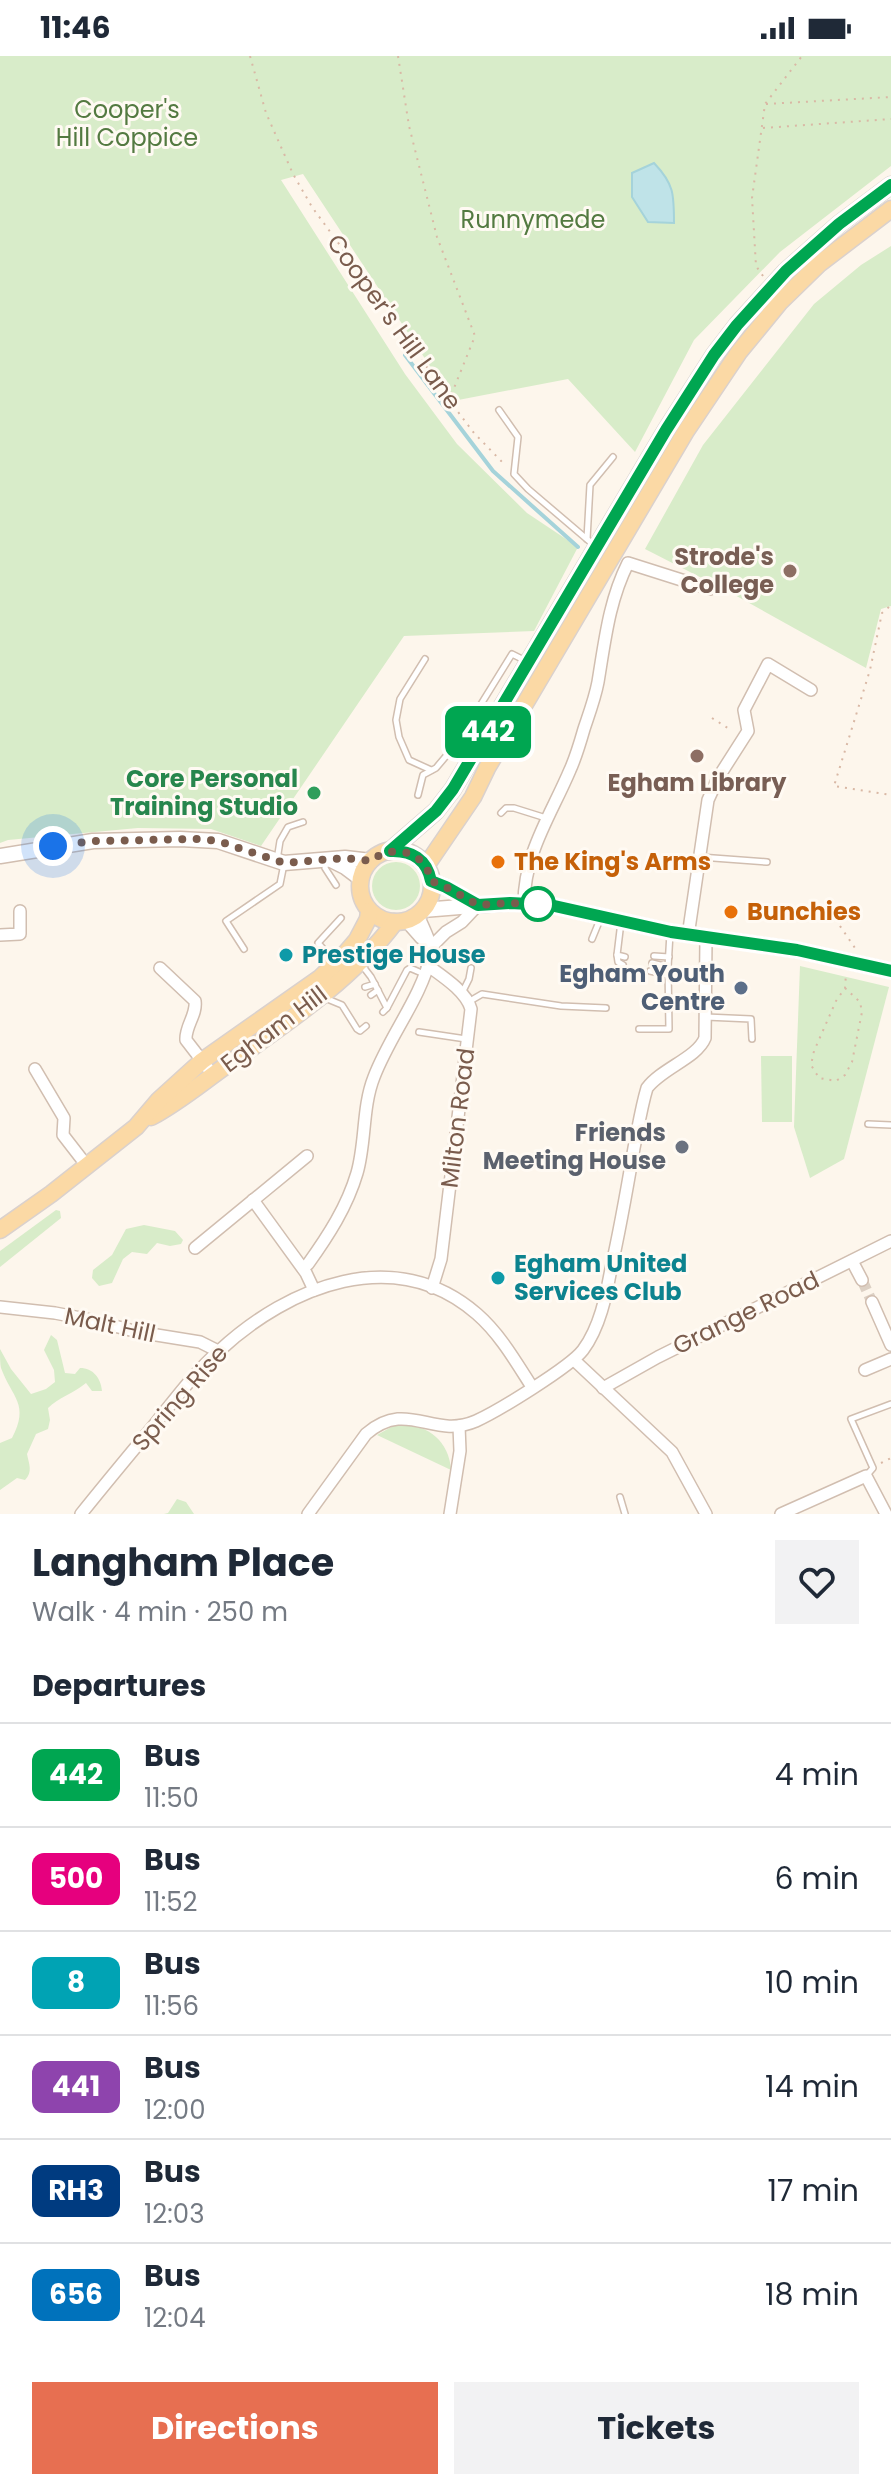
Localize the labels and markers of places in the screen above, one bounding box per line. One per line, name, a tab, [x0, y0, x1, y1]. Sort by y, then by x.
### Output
place label: Strode's College	[674, 540, 774, 601]
marker: Strode's College	[781, 562, 799, 580]
marker: Egham Library	[688, 747, 706, 765]
place label: Core Personal Training Studio	[110, 762, 298, 823]
place label: Egham Library	[607, 766, 787, 799]
marker: Core Personal Training Studio	[305, 784, 323, 802]
place label: The King's Arms	[514, 845, 711, 878]
marker: The King's Arms	[489, 853, 507, 871]
unlabelled marker	[521, 887, 555, 921]
place label: Bunchies	[747, 895, 861, 928]
marker: Bunchies	[722, 903, 740, 921]
place label: Prestige House	[302, 938, 486, 971]
marker: Prestige House	[277, 946, 295, 964]
place label: Egham Youth Centre	[559, 957, 725, 1018]
marker: Egham Youth Centre	[732, 979, 750, 997]
place label: Friends Meeting House	[483, 1116, 666, 1177]
marker: Friends Meeting House	[673, 1138, 691, 1156]
place label: Egham United Services Club	[514, 1247, 687, 1308]
marker: Egham United Services Club	[489, 1269, 507, 1287]

